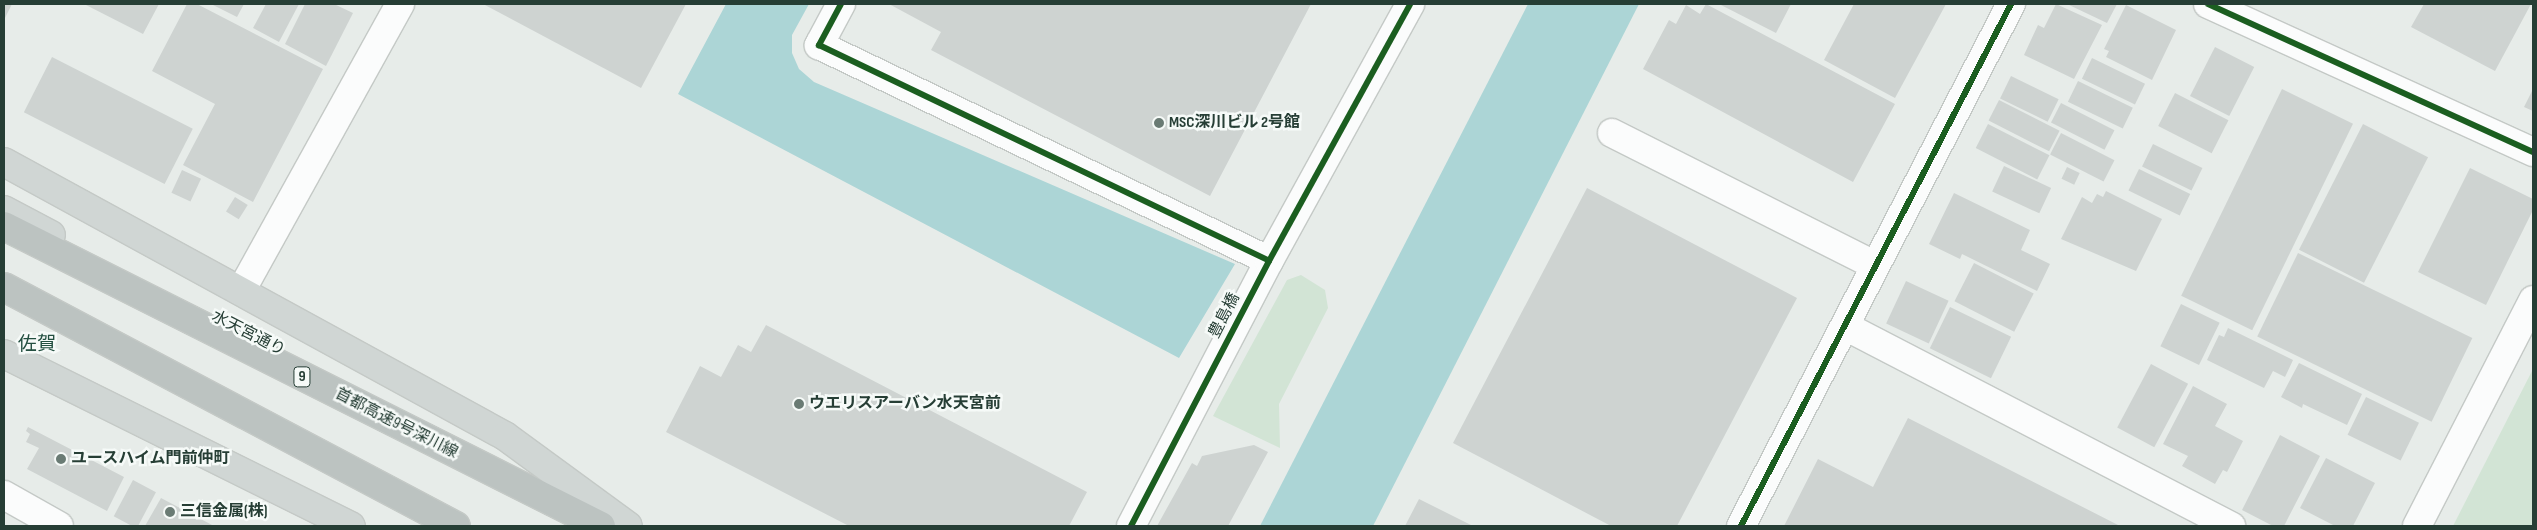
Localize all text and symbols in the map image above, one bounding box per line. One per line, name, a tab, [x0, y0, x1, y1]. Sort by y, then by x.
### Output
place label: MSC深川ビル 2号館	[1169, 113, 1300, 133]
marker: MSC深川ビル 2号館	[1153, 117, 1165, 129]
street label: 豊島橋	[1206, 290, 1244, 342]
street label: 水天宮通り	[208, 307, 288, 361]
district label: 佐賀	[18, 334, 56, 356]
road number: 9	[293, 364, 311, 390]
street label: 首都高速9号深川線	[331, 385, 461, 463]
place label: ウエリスアーバン水天宮前	[809, 394, 1000, 414]
marker: ウエリスアーバン水天宮前	[793, 398, 805, 410]
place label: ユースハイム門前仲町	[71, 449, 231, 469]
marker: ユースハイム門前仲町	[55, 453, 67, 465]
place label: 三信金属(株)	[180, 502, 267, 522]
marker: 三信金属(株)	[164, 506, 176, 518]

